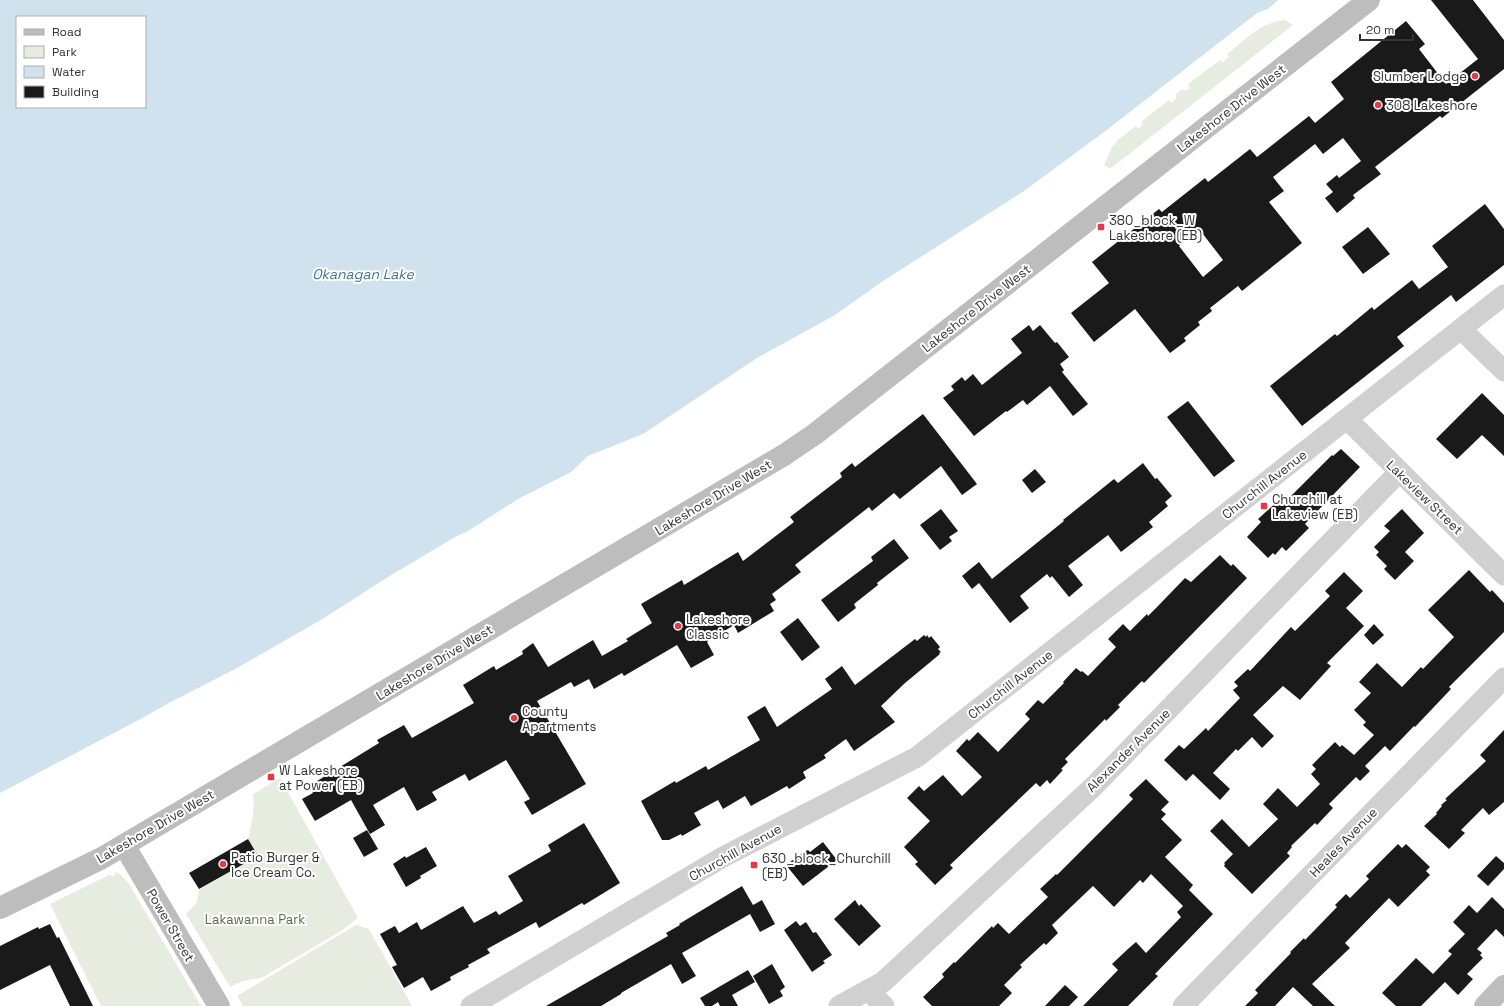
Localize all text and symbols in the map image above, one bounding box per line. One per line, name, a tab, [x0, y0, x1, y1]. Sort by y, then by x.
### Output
legend	[16, 16, 146, 108]
scale bar	[1360, 16, 1413, 42]
text: 20 m	[1366, 22, 1394, 38]
text: Road	[52, 24, 81, 40]
text: Park	[52, 44, 77, 60]
street label: Lakeshore Drive West	[1173, 61, 1289, 156]
text: Water	[52, 64, 86, 80]
place label: Slumber Lodge	[1373, 68, 1467, 85]
marker: Slumber Lodge	[1470, 71, 1480, 81]
text: Building	[52, 84, 99, 100]
place label: 308 Lakeshore	[1386, 97, 1478, 114]
marker: 308 Lakeshore	[1373, 100, 1383, 110]
place label: 380_block_W Lakeshore (EB)	[1109, 212, 1202, 244]
marker: 380_block_W Lakeshore (EB)	[1096, 222, 1106, 232]
street label: Lakeshore Drive West	[918, 261, 1034, 356]
water label: Okanagan Lake	[312, 265, 415, 283]
street label: Churchill Avenue	[1218, 446, 1310, 523]
street label: Lakeshore Drive West	[652, 456, 775, 539]
street label: Lakeview Street	[1383, 457, 1466, 538]
place label: Churchill at Lakeview (EB)	[1272, 491, 1358, 523]
marker: Churchill at Lakeview (EB)	[1259, 501, 1269, 511]
place label: Lakeshore Classic	[686, 611, 750, 643]
street label: Lakeshore Drive West	[373, 621, 496, 704]
marker: Lakeshore Classic	[673, 621, 683, 631]
street label: Churchill Avenue	[964, 646, 1056, 723]
place label: County Apartments	[522, 703, 597, 735]
street label: Alexander Avenue	[1083, 705, 1174, 796]
marker: County Apartments	[509, 713, 519, 723]
place label: W Lakeshore at Power (EB)	[279, 762, 363, 794]
marker: W Lakeshore at Power (EB)	[266, 772, 276, 782]
street label: Lakeshore Drive West	[93, 786, 217, 867]
street label: Heales Avenue	[1306, 804, 1381, 881]
street label: Churchill Avenue	[686, 820, 785, 885]
place label: Patio Burger & Ice Cream Co.	[231, 849, 320, 881]
place label: 630_block_Churchill (EB)	[762, 850, 891, 882]
marker: Patio Burger & Ice Cream Co.	[218, 859, 228, 869]
marker: 630_block_Churchill (EB)	[749, 860, 759, 870]
street label: Power Street	[143, 886, 198, 965]
park label: Lakawanna Park	[205, 911, 305, 928]

